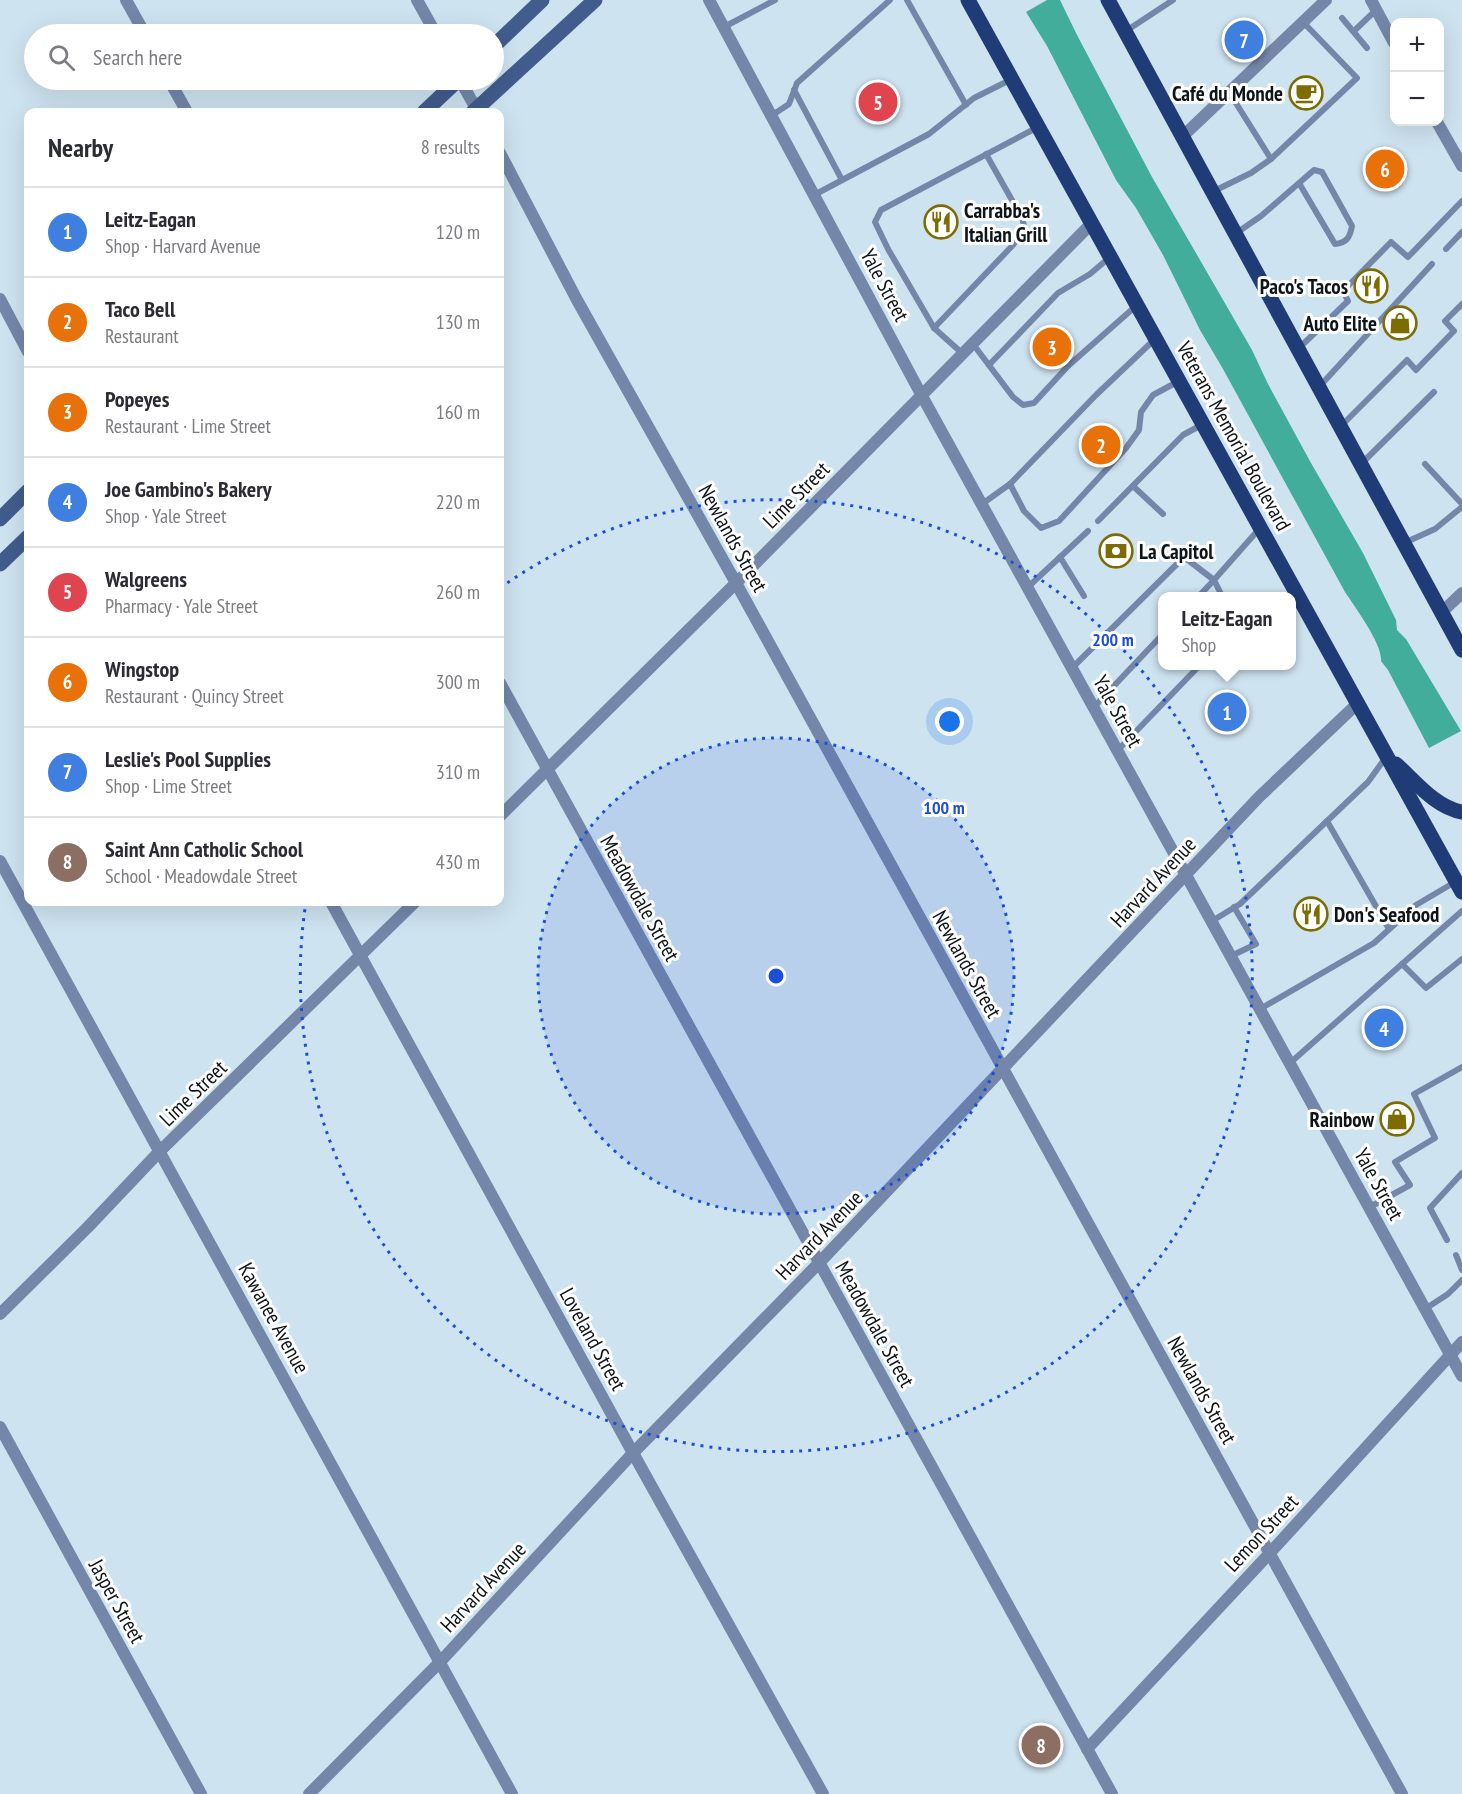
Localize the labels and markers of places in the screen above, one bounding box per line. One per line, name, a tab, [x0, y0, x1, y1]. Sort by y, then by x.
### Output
pin: 7	[1224, 18, 1264, 63]
cafe icon: Café du Monde	[1288, 75, 1324, 111]
pin: 5	[858, 80, 898, 124]
place label: Café du Monde	[1172, 80, 1283, 107]
pin: 6	[1366, 146, 1404, 192]
place label: Carrabba's Italian Grill	[964, 197, 1048, 248]
restaurant icon: Carrabba's Italian Grill	[923, 204, 959, 240]
restaurant icon: Paco's Tacos	[1353, 268, 1389, 304]
place label: Paco's Tacos	[1260, 273, 1348, 300]
shop icon: Auto Elite	[1382, 305, 1418, 341]
place label: Auto Elite	[1302, 310, 1377, 337]
pin: 3	[1032, 324, 1072, 370]
pin: 2	[1082, 422, 1120, 468]
bank icon: La Capitol	[1098, 533, 1134, 569]
place label: La Capitol	[1139, 538, 1214, 565]
pin: 1	[1208, 690, 1246, 734]
restaurant icon: Don's Seafood	[1293, 896, 1329, 932]
place label: Don's Seafood	[1334, 901, 1439, 928]
centre of rings	[766, 966, 786, 986]
pin: 4	[1364, 1006, 1404, 1050]
shop icon: Rainbow	[1379, 1101, 1415, 1137]
place label: Rainbow	[1310, 1106, 1374, 1133]
pin: 8	[1022, 1722, 1060, 1768]

